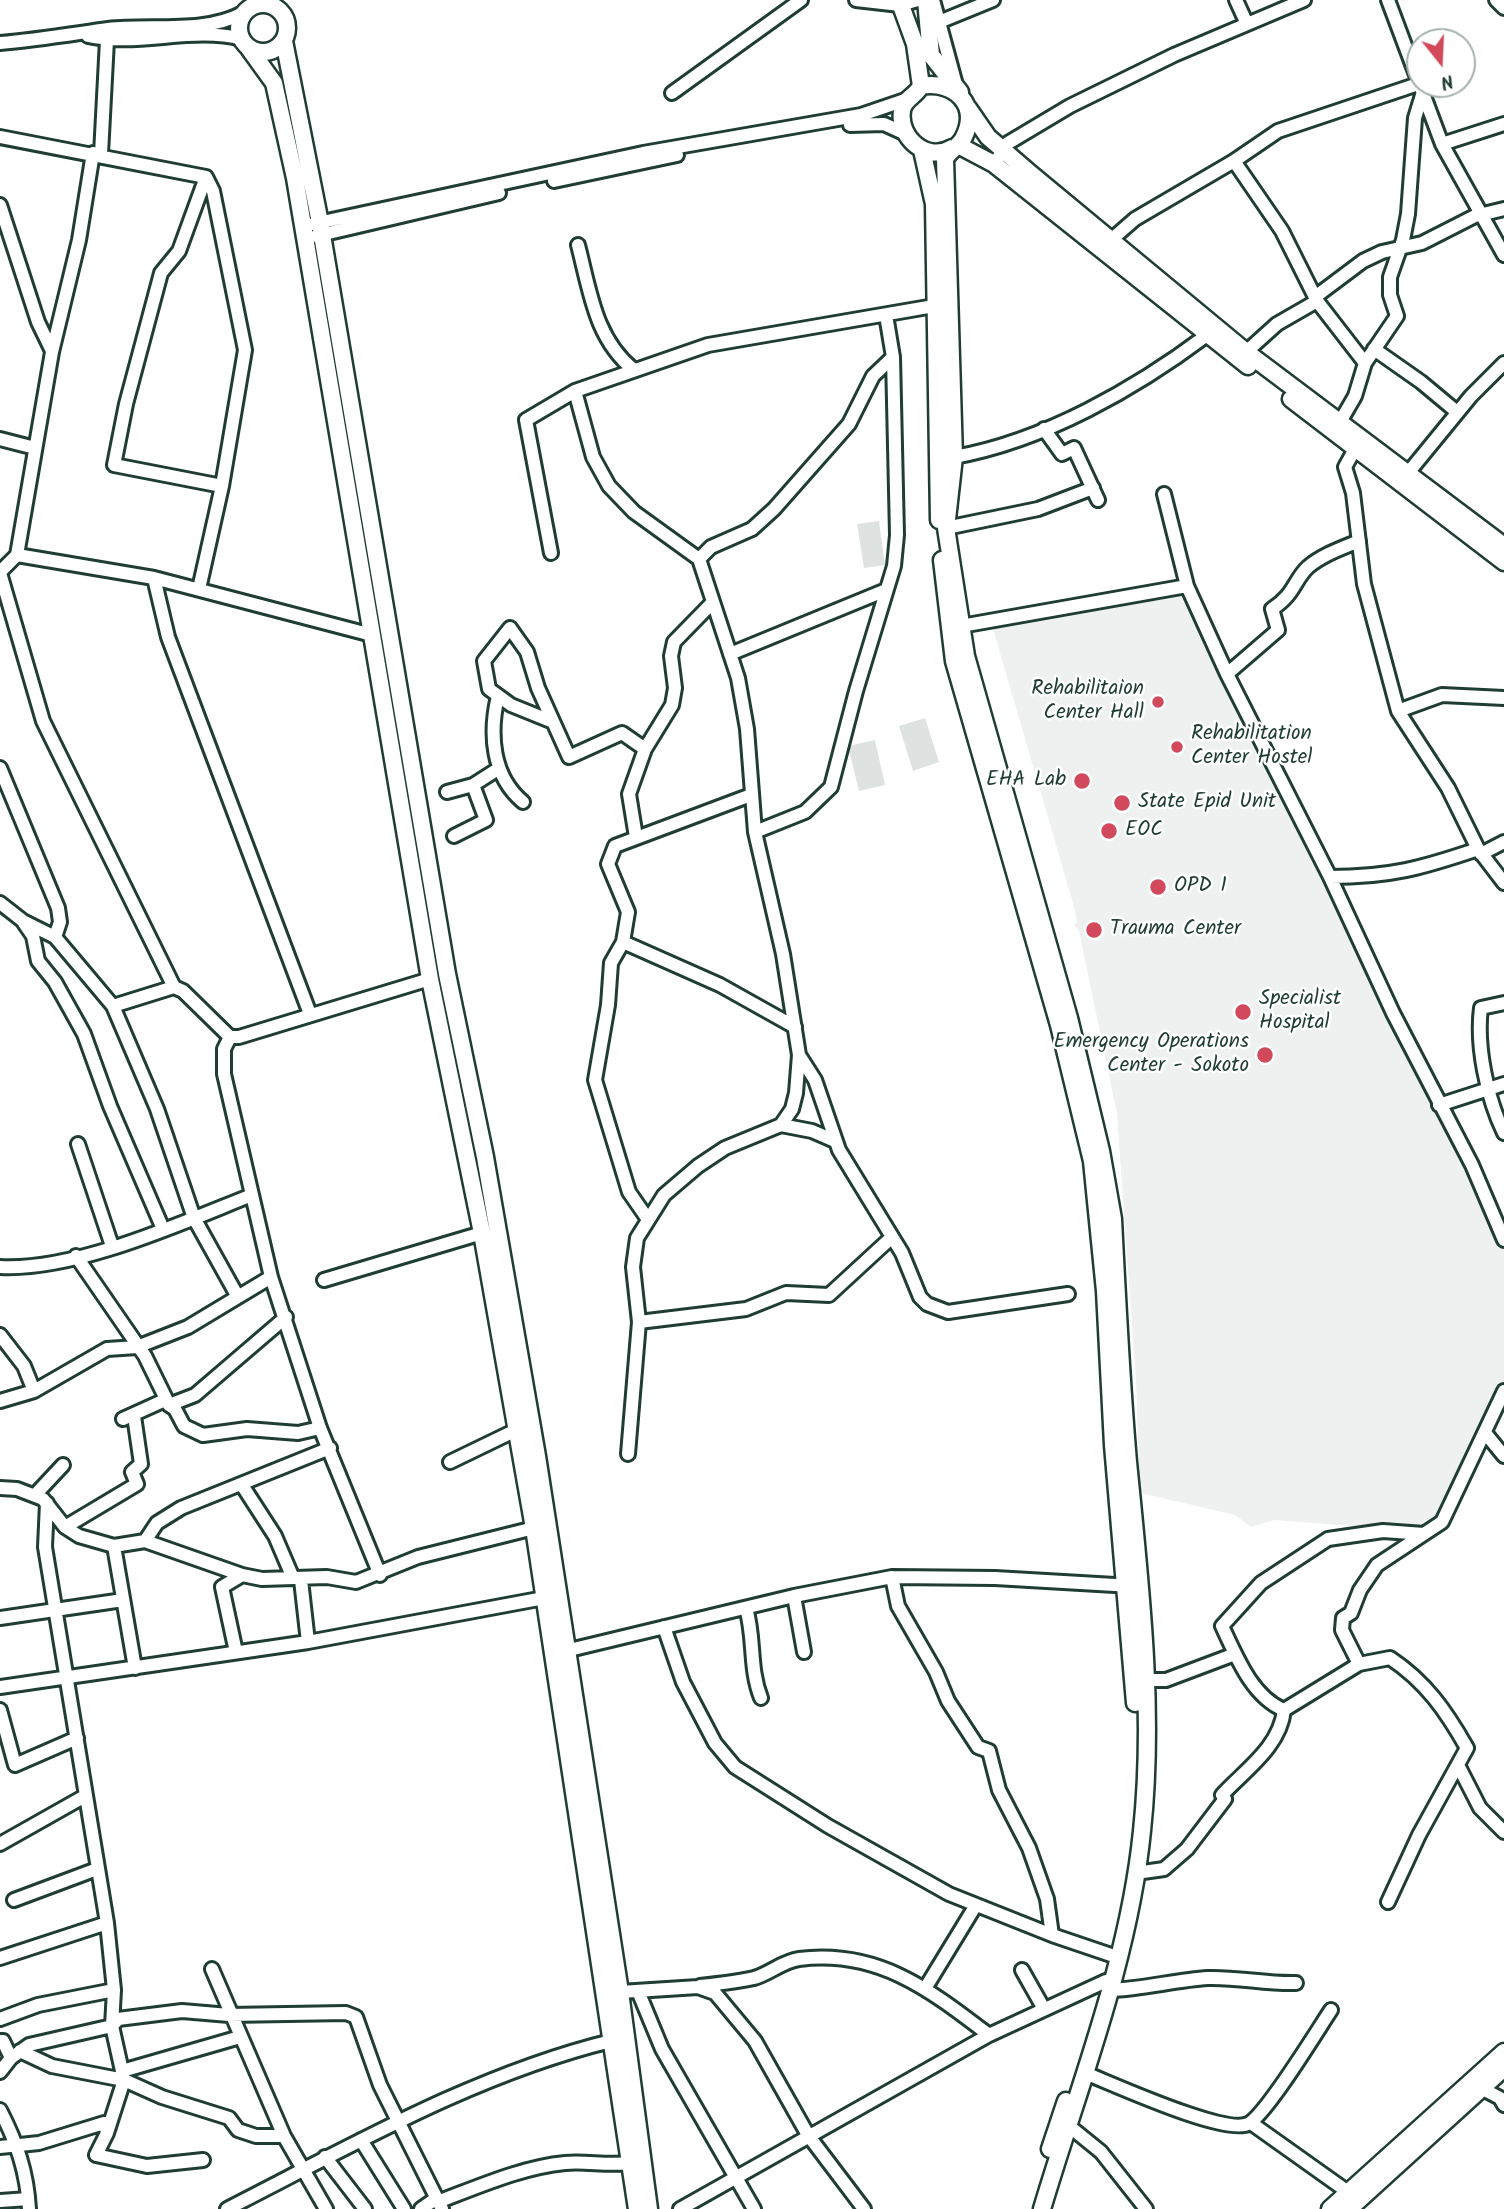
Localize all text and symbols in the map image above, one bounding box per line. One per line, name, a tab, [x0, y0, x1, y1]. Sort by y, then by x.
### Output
north arrow	[1406, 28, 1476, 98]
text: N	[1437, 65, 1457, 97]
place label: Rehabilitaion Center Hall	[1031, 677, 1144, 727]
marker: Rehabilitaion Center Hall	[1150, 694, 1166, 710]
place label: Rehabilitation Center Hostel	[1191, 722, 1312, 772]
marker: Rehabilitation Center Hostel	[1169, 739, 1185, 755]
place label: EHA Lab	[986, 768, 1066, 794]
marker: EHA Lab	[1072, 771, 1092, 791]
place label: State Epid Unit	[1138, 790, 1276, 816]
marker: State Epid Unit	[1112, 793, 1132, 813]
place label: EOC	[1125, 818, 1163, 844]
marker: EOC	[1099, 821, 1119, 841]
place label: OPD 1	[1174, 874, 1227, 900]
marker: OPD 1	[1148, 877, 1168, 897]
place label: Trauma Center	[1110, 917, 1241, 943]
marker: Trauma Center	[1084, 920, 1104, 940]
place label: Specialist Hospital	[1259, 987, 1341, 1037]
marker: Specialist Hospital	[1233, 1002, 1253, 1022]
place label: Emergency Operations Center - Sokoto	[1053, 1030, 1249, 1080]
marker: Emergency Operations Center - Sokoto	[1255, 1045, 1275, 1065]

